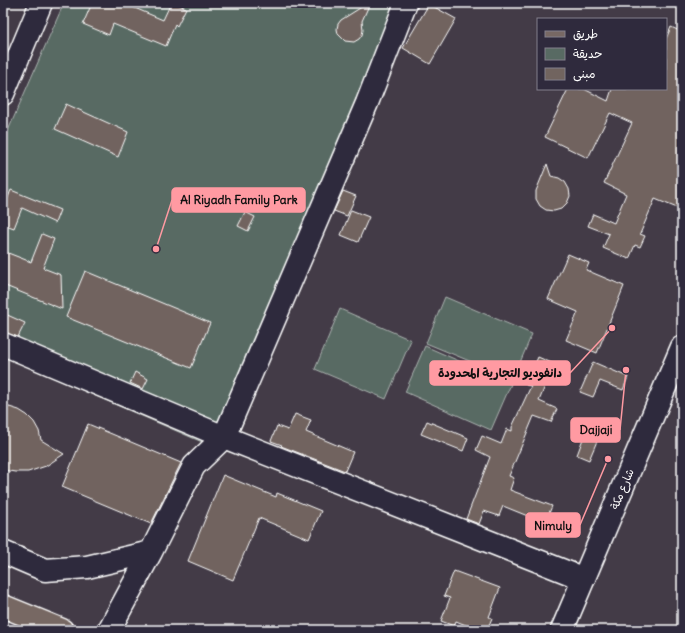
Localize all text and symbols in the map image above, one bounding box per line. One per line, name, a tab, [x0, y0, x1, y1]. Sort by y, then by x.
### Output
legend	[537, 18, 667, 90]
text: طريق	[573, 26, 598, 41]
text: حديقة	[573, 46, 602, 61]
text: مبنى	[573, 66, 596, 82]
callout: Al Riyadh Family Park	[172, 188, 305, 212]
text: Al Riyadh Family Park	[180, 192, 298, 208]
callout: دانفوديو التجارية المحدودة	[430, 361, 570, 385]
text: دانفوديو التجارية المحدودة	[438, 365, 562, 381]
callout: Dajjaji	[571, 418, 620, 442]
text: Dajjaji	[580, 422, 613, 437]
street label: شارع مكة	[607, 467, 639, 512]
callout: Nimuly	[526, 513, 580, 537]
text: Nimuly	[534, 518, 572, 534]

